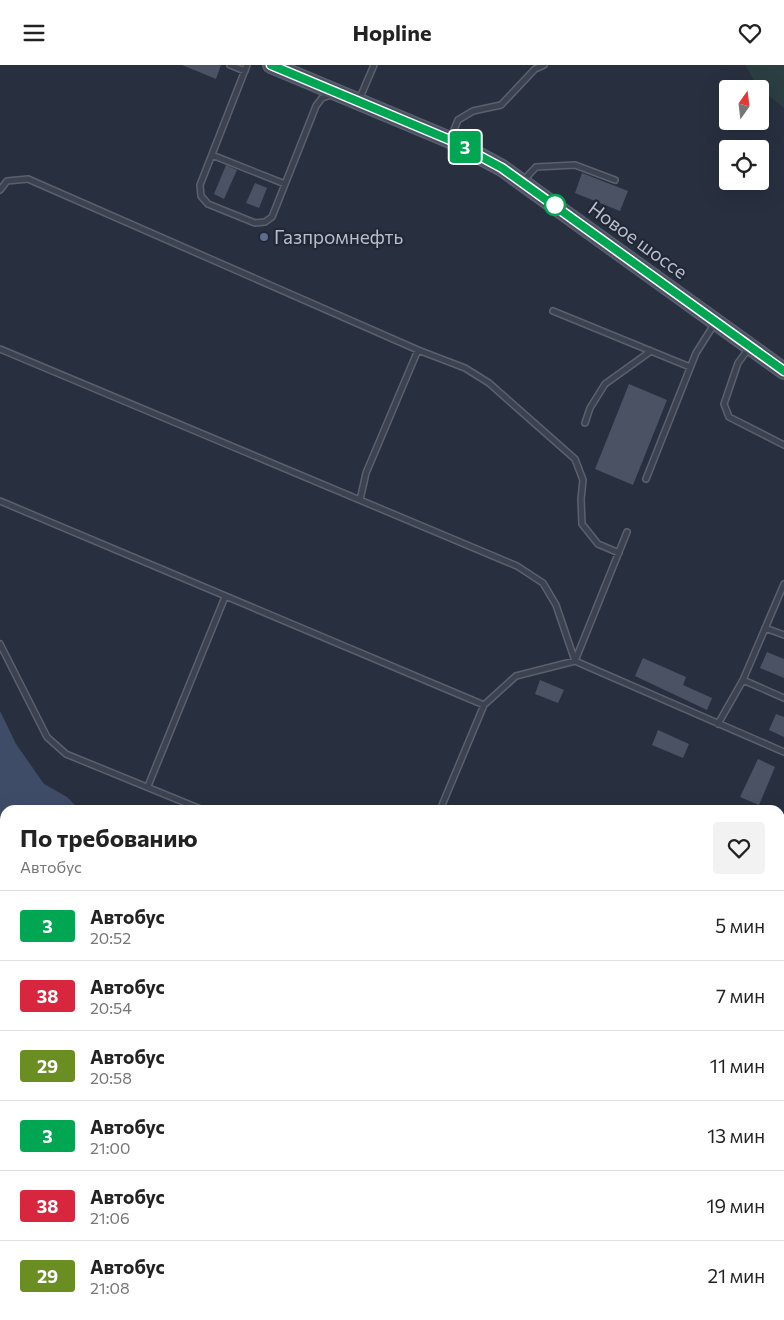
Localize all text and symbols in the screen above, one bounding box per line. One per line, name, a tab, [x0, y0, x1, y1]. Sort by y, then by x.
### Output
icon: menu	[20, 19, 48, 47]
text: Hopline	[352, 19, 432, 46]
icon: heart	[736, 19, 764, 47]
north arrow	[719, 80, 769, 130]
map controls	[719, 80, 769, 190]
line badge: 3	[449, 131, 481, 163]
text: 3	[460, 136, 470, 158]
button: locate	[719, 140, 769, 190]
unlabelled marker	[544, 194, 566, 216]
street label: Новое шоссе	[584, 196, 692, 283]
place label: Газпромнефть	[274, 225, 404, 248]
marker: Газпромнефть	[258, 231, 270, 243]
button: heart	[713, 822, 765, 874]
text: По требованию	[20, 823, 198, 852]
text: Автобус	[20, 857, 82, 876]
text: Автобус	[90, 905, 165, 928]
text: 5 мин	[715, 914, 765, 937]
text: 3	[42, 915, 53, 937]
text: 20:52	[90, 928, 131, 947]
text: Автобус	[90, 975, 165, 998]
text: 7 мин	[716, 984, 765, 1007]
text: 38	[37, 985, 58, 1007]
text: 20:54	[90, 998, 132, 1017]
text: Автобус	[90, 1045, 165, 1068]
text: 11 мин	[710, 1054, 765, 1077]
text: 29	[37, 1055, 58, 1077]
text: 20:58	[90, 1068, 132, 1087]
text: Автобус	[90, 1115, 165, 1138]
text: 13 мин	[707, 1124, 765, 1147]
text: 3	[42, 1125, 53, 1147]
text: 21:00	[90, 1138, 130, 1157]
text: Автобус	[90, 1185, 165, 1208]
text: 19 мин	[706, 1194, 765, 1217]
text: 38	[37, 1195, 58, 1217]
text: 21:06	[90, 1208, 130, 1227]
text: Автобус	[90, 1255, 165, 1278]
text: 21 мин	[707, 1264, 765, 1287]
text: 29	[37, 1265, 58, 1287]
text: 21:08	[90, 1278, 130, 1297]

